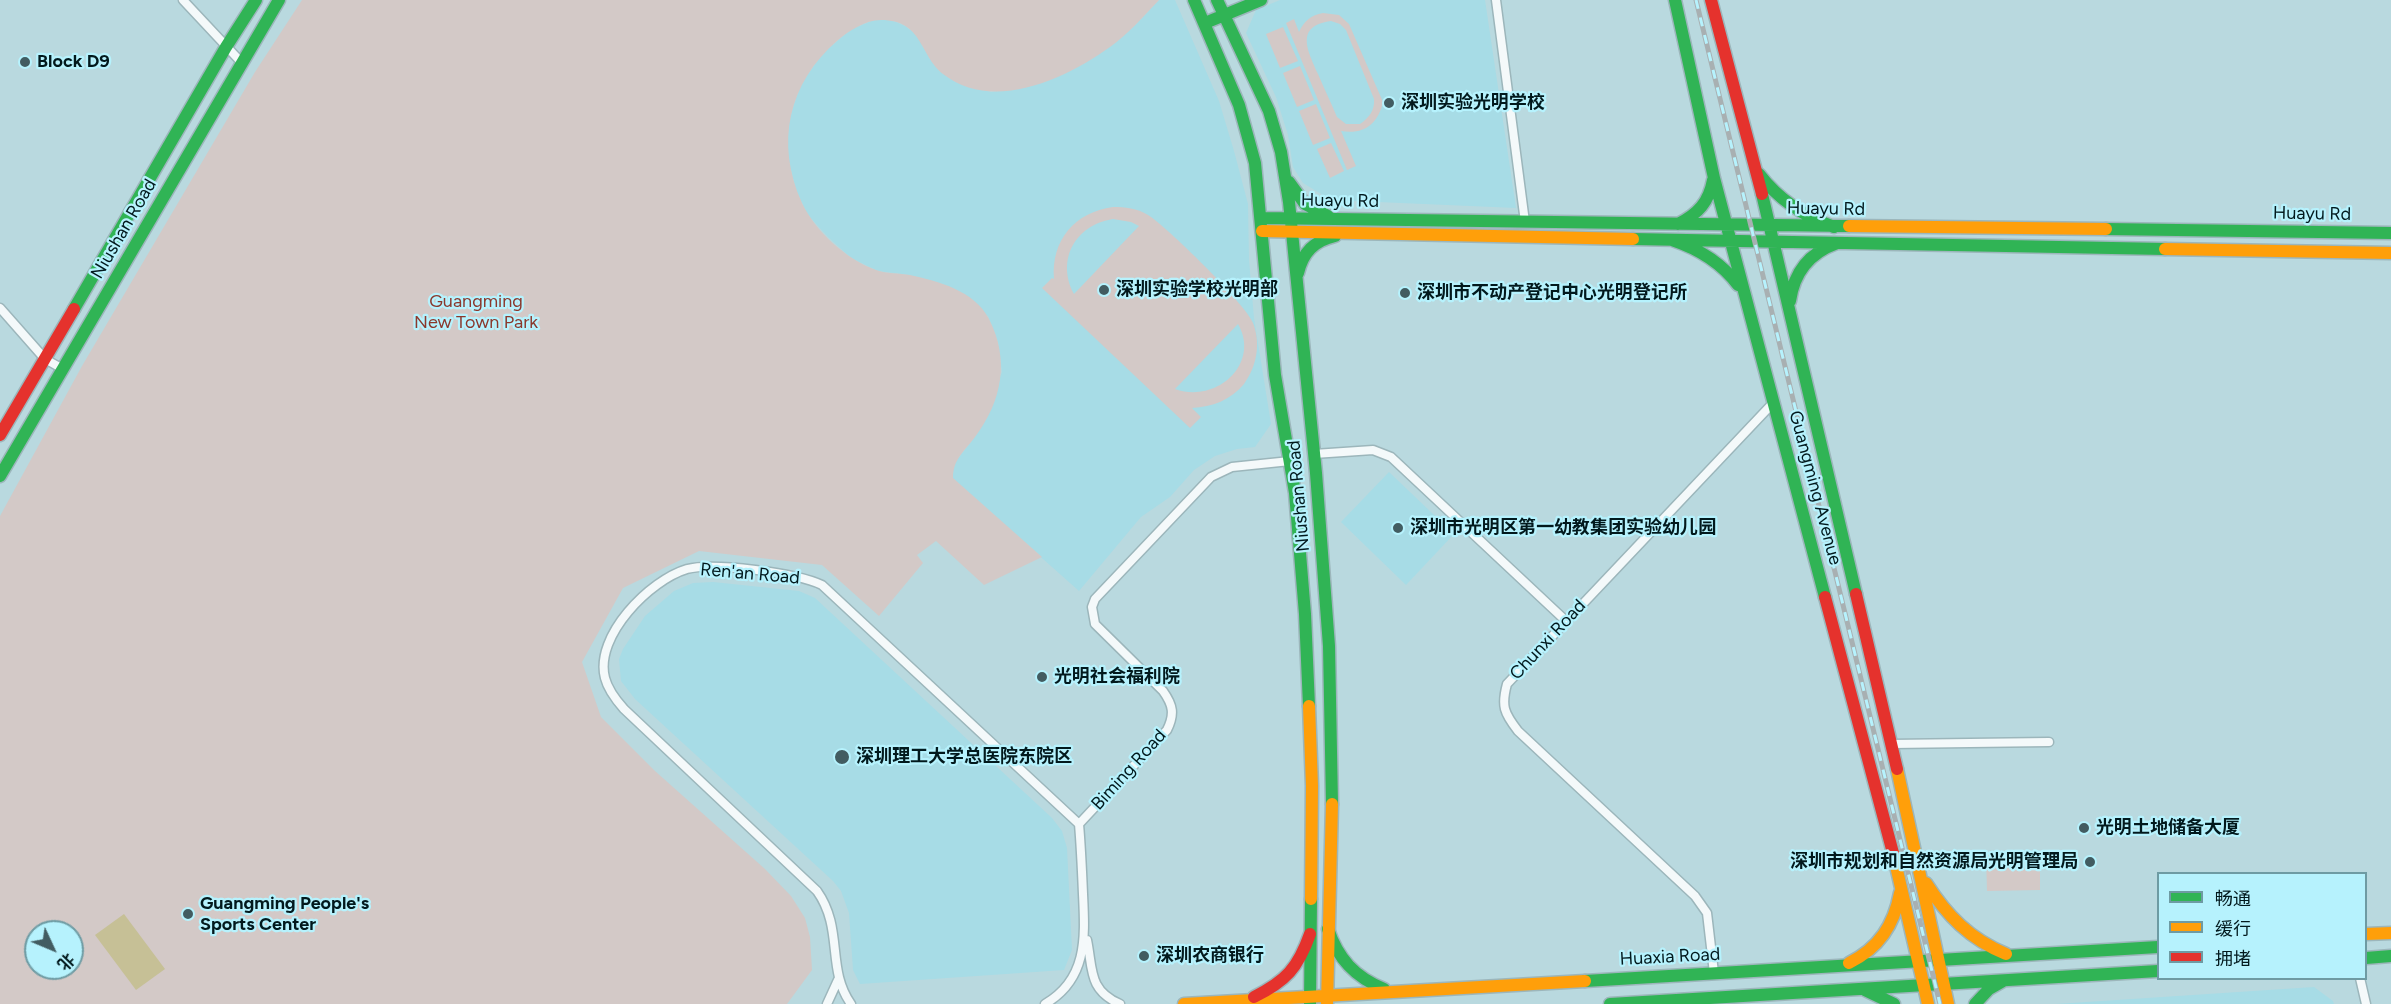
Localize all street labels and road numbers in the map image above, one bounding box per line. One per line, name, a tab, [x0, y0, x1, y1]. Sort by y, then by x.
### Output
street label: Niushan Road	[87, 175, 161, 283]
street label: Huayu Rd	[1301, 190, 1379, 212]
street label: Huayu Rd	[1787, 198, 1865, 220]
street label: Huayu Rd	[2273, 203, 2351, 225]
street label: Guangming Avenue	[1784, 408, 1846, 568]
street label: Niushan Road	[1283, 439, 1315, 553]
street label: Ren'an Road	[699, 559, 801, 589]
street label: Chunxi Road	[1505, 595, 1591, 685]
street label: Biming Road	[1087, 725, 1171, 815]
street label: Huaxia Road	[1619, 944, 1721, 970]

